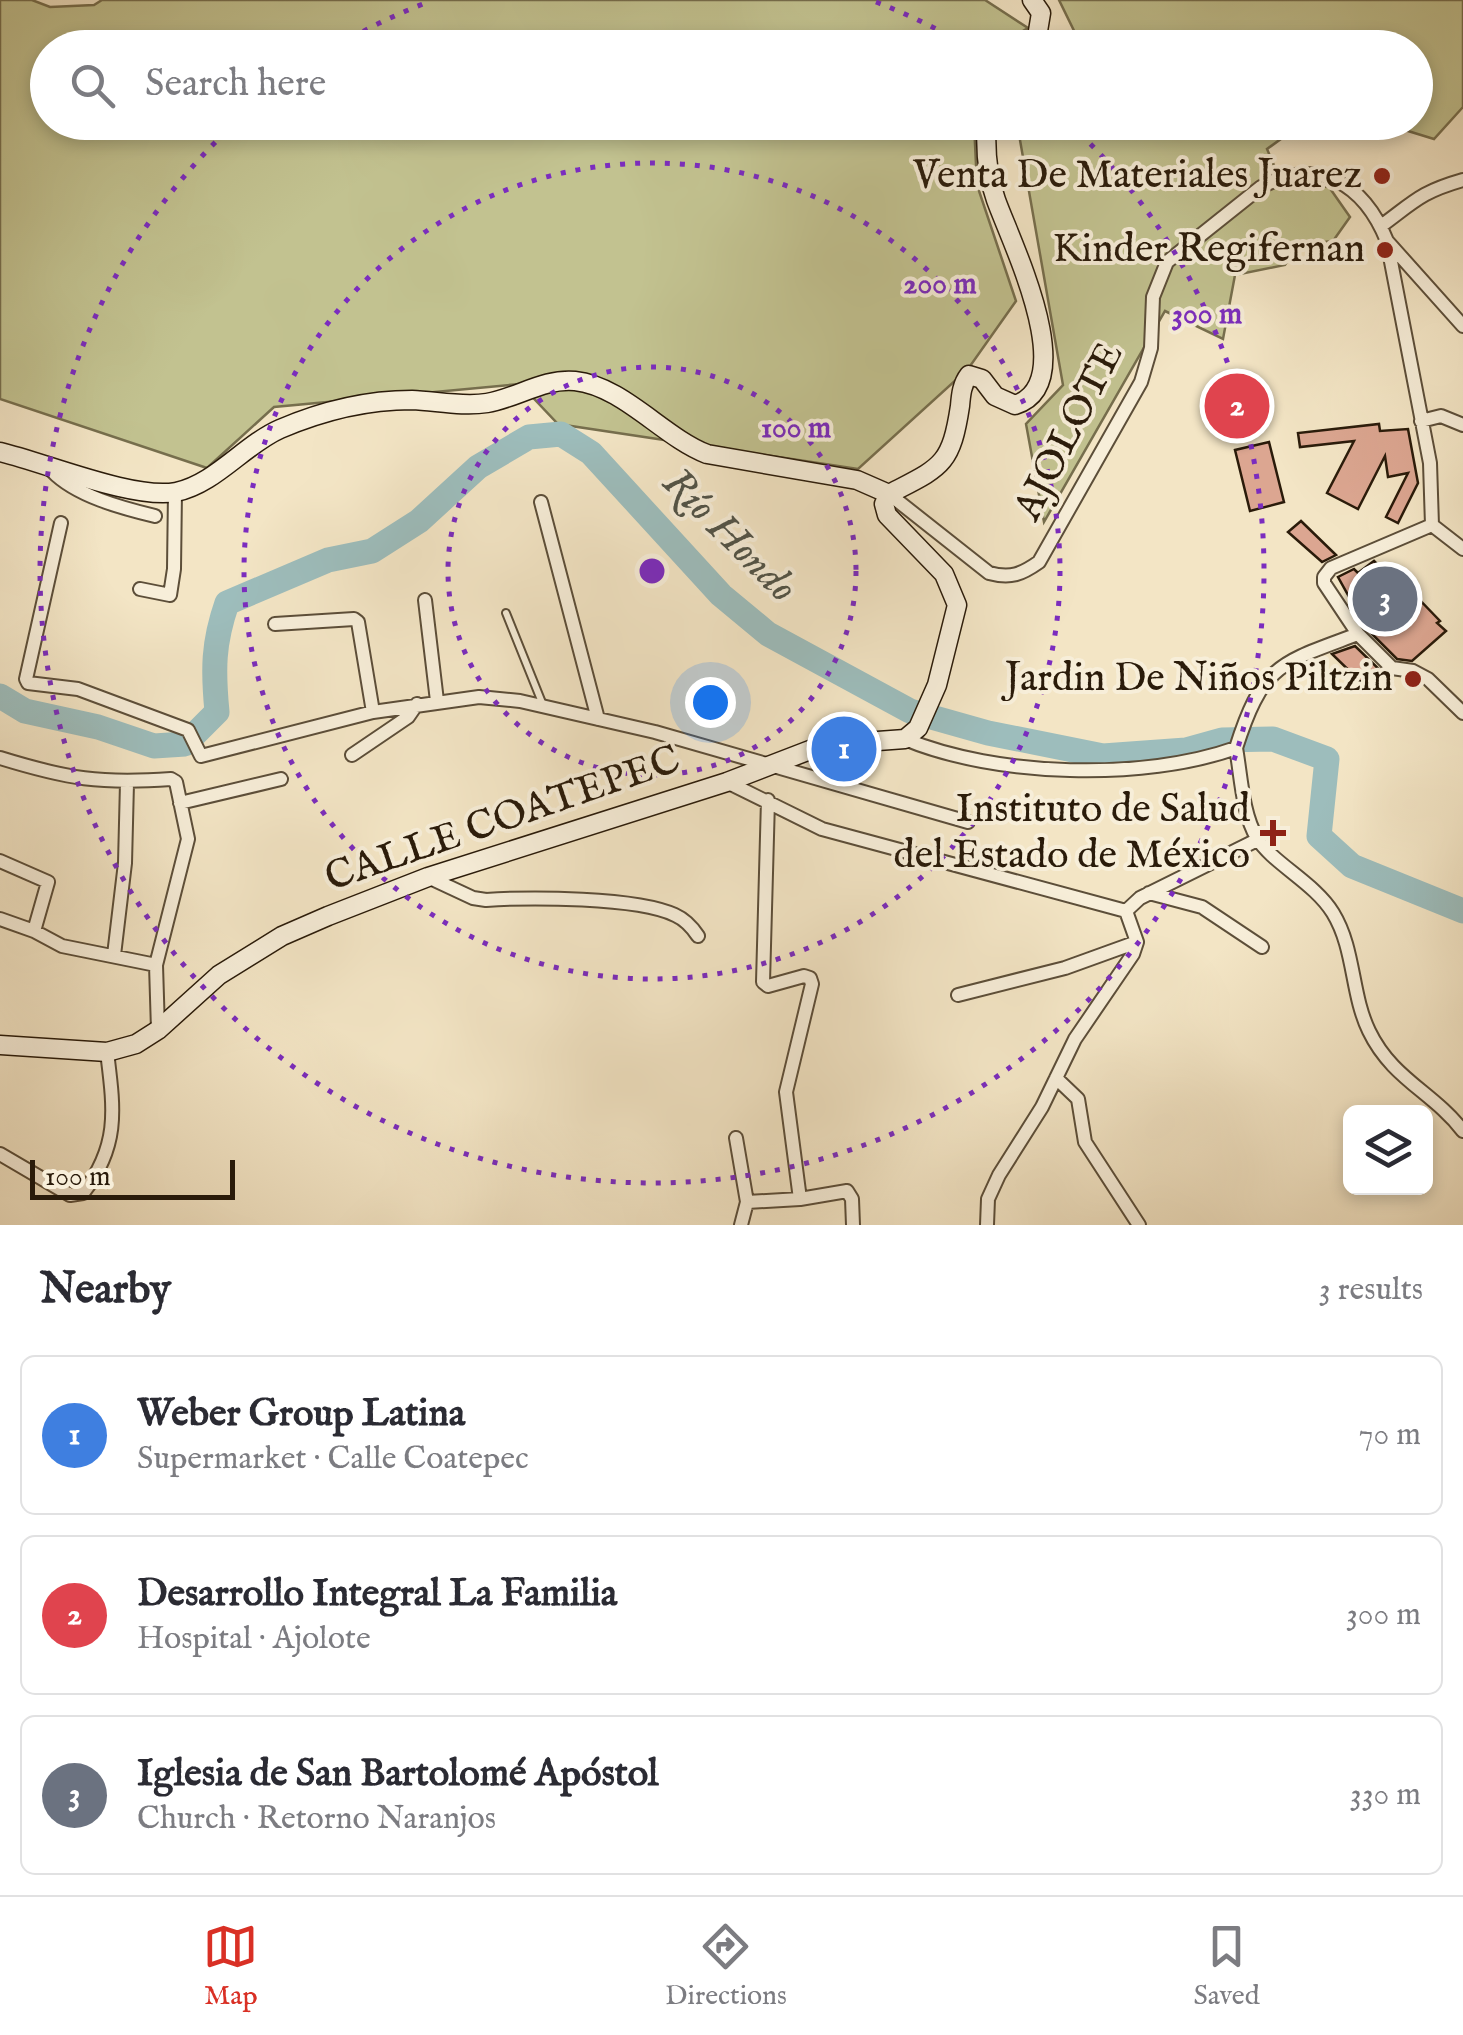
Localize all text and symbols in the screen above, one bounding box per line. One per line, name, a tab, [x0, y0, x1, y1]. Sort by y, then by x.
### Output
search box	[30, 30, 1433, 140]
icon: search	[65, 58, 120, 113]
text: Search here	[145, 61, 326, 109]
place label: Venta De Materiales Juarez	[912, 151, 1362, 202]
marker: Venta De Materiales Juarez	[1371, 165, 1393, 187]
place label: Kinder Regifernan	[1053, 225, 1365, 276]
marker: Kinder Regifernan	[1374, 239, 1396, 261]
text: 200 m	[903, 266, 977, 304]
text: 300 m	[1172, 296, 1242, 334]
street label: AJOLOTE	[1003, 334, 1137, 530]
pin: 2	[1204, 368, 1270, 444]
text: 100 m	[761, 410, 831, 448]
water label: Río Hondo	[650, 457, 808, 615]
centre of rings	[634, 553, 670, 589]
pin: 3	[1352, 562, 1418, 636]
place label: Jardin De Niños Piltzin	[1001, 654, 1393, 705]
marker: Jardin De Niños Piltzin	[1402, 668, 1424, 690]
your location	[685, 677, 736, 728]
pin: 1	[812, 712, 876, 786]
street label: CALLE COATEPEC	[319, 735, 687, 905]
place label: Instituto de Salud del Estado de México	[893, 785, 1251, 882]
marker: Instituto de Salud del Estado de México	[1260, 820, 1286, 846]
map controls	[1343, 1105, 1433, 1195]
button: layers	[1343, 1105, 1433, 1195]
scale bar	[30, 1155, 235, 1200]
text: 100 m	[45, 1160, 111, 1195]
text: Nearby	[40, 1264, 171, 1317]
text: 3 results	[1319, 1270, 1423, 1311]
text: Weber Group Latina	[137, 1391, 465, 1439]
text: 1	[69, 1415, 80, 1456]
text: 70 m	[1359, 1415, 1421, 1456]
text: Supermarket · Calle Coatepec	[137, 1439, 529, 1480]
text: Desarrollo Integral La Familia	[137, 1571, 617, 1619]
text: 2	[67, 1595, 82, 1636]
text: 300 m	[1346, 1595, 1421, 1636]
text: Hospital · Ajolote	[137, 1619, 371, 1660]
text: Iglesia de San Bartolomé Apóstol	[137, 1751, 659, 1799]
text: 3	[69, 1775, 80, 1816]
text: 330 m	[1350, 1775, 1421, 1816]
text: Church · Retorno Naranjos	[137, 1799, 496, 1840]
tab: Map	[203, 1919, 258, 2014]
tab: Directions	[665, 1919, 787, 2014]
tab: Saved	[1193, 1919, 1260, 2014]

